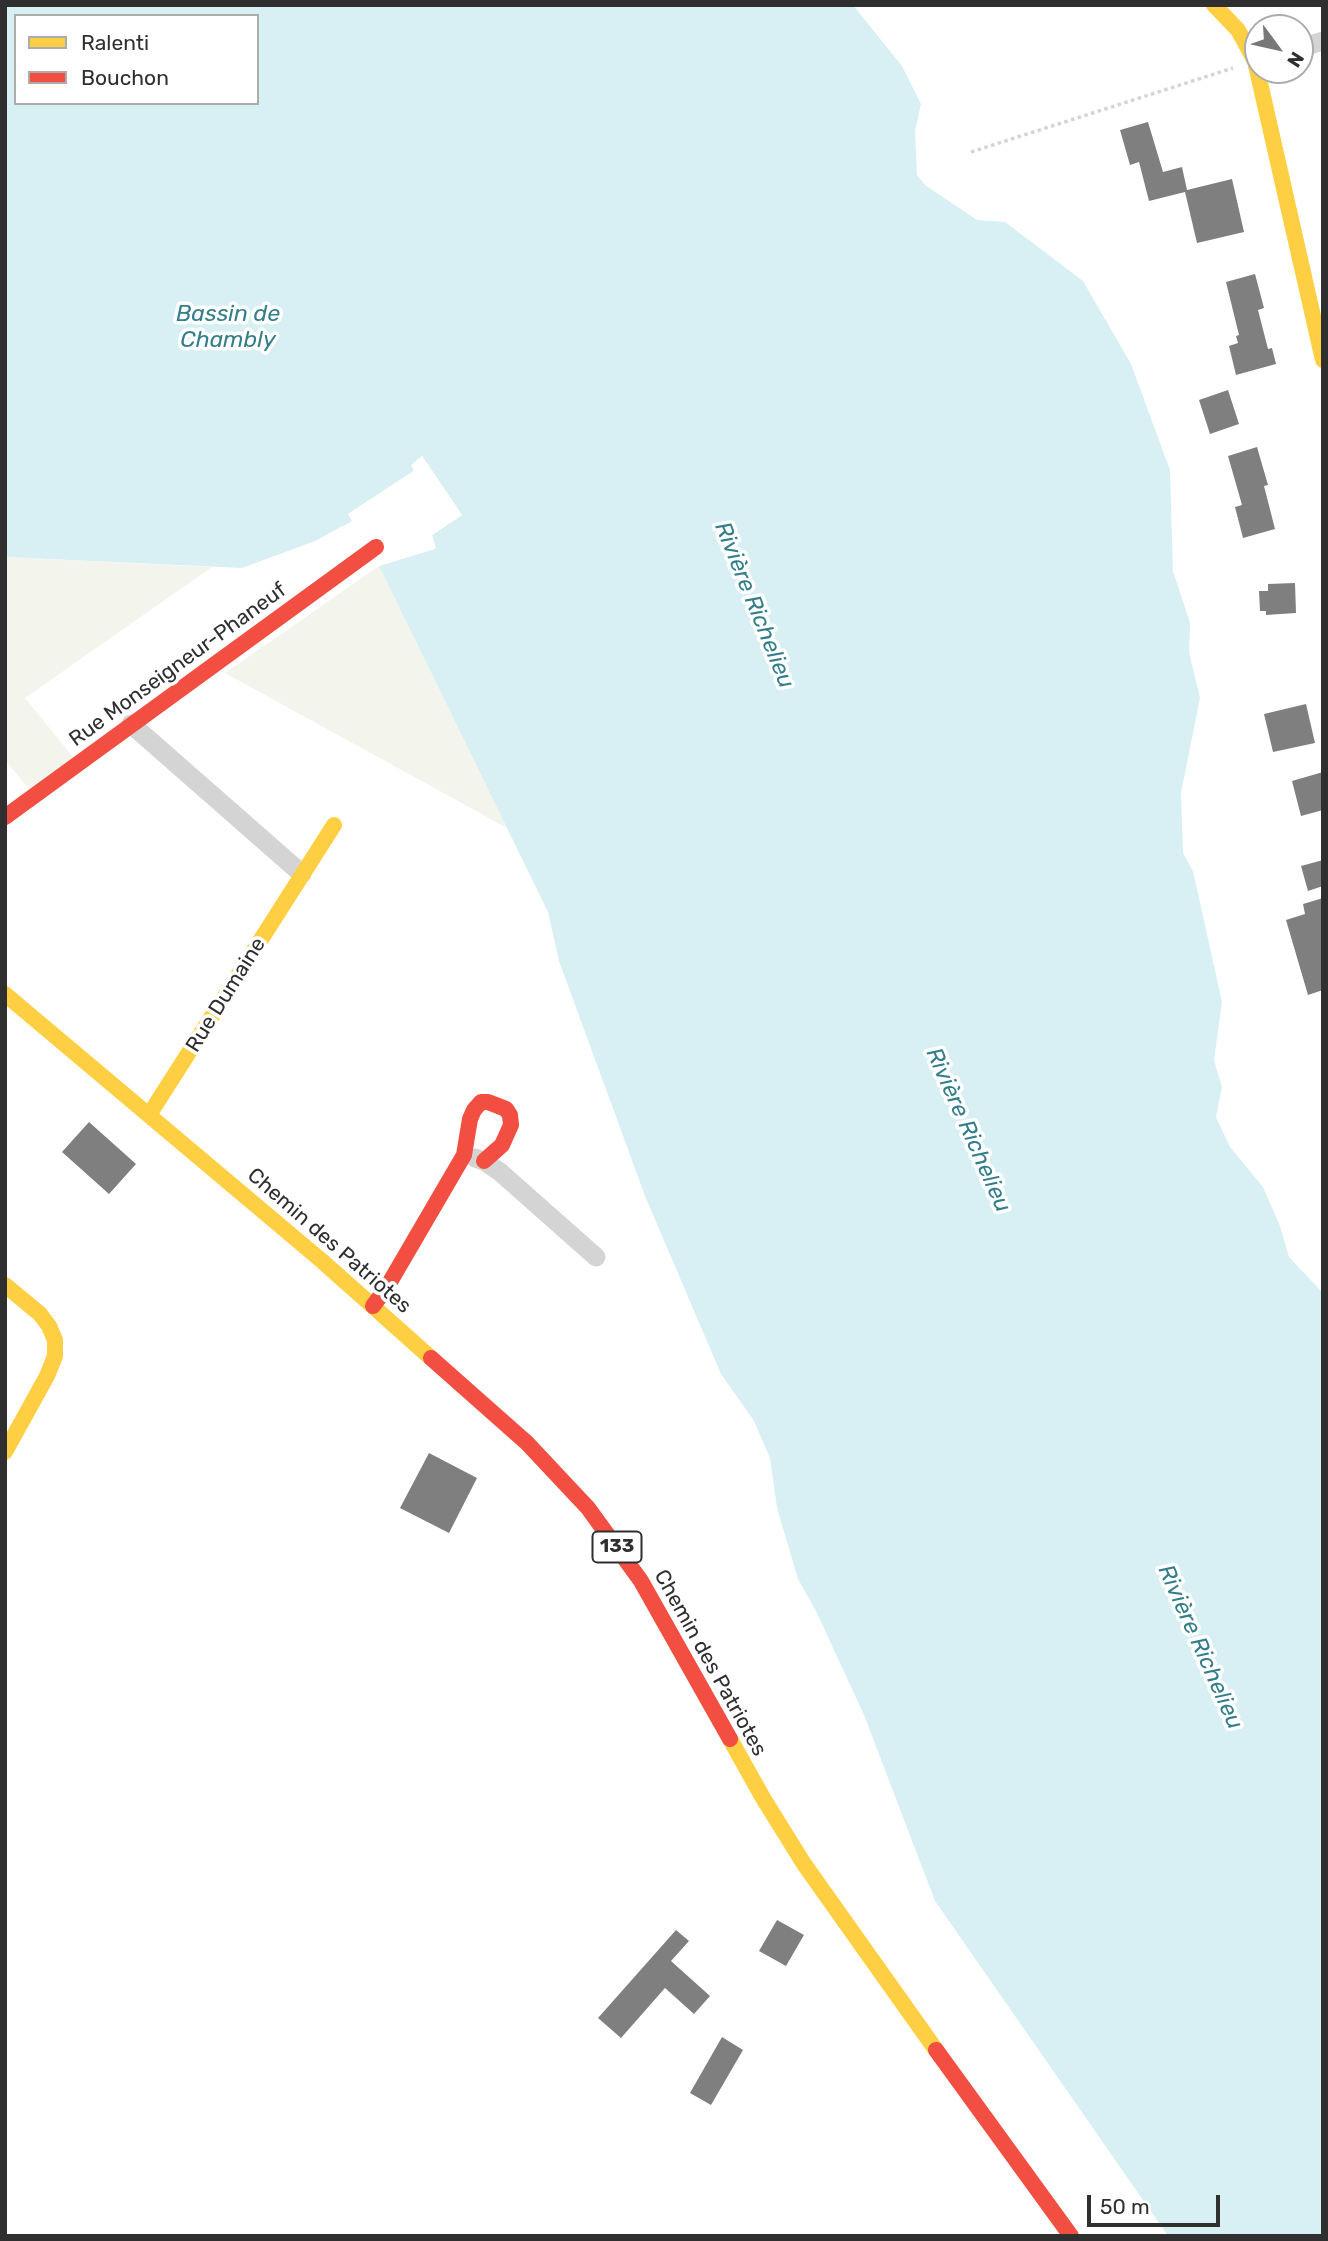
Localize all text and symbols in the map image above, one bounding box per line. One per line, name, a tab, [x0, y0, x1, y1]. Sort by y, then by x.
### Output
legend	[14, 14, 259, 105]
north arrow	[1244, 14, 1314, 84]
text: Ralenti	[81, 30, 149, 55]
text: N	[1282, 48, 1309, 72]
text: Bouchon	[81, 65, 169, 90]
water label: Bassin de Chambly	[176, 300, 280, 354]
water label: Rivière Richelieu	[708, 518, 800, 692]
street label: Rue Monseigneur-Phaneuf	[65, 578, 291, 752]
street label: Rue Dumaine	[181, 933, 271, 1057]
water label: Rivière Richelieu	[919, 1044, 1017, 1216]
street label: Chemin des Patriotes	[242, 1163, 416, 1319]
road number: 133	[592, 1532, 642, 1562]
water label: Rivière Richelieu	[1151, 1561, 1249, 1733]
street label: Chemin des Patriotes	[648, 1566, 772, 1760]
scale bar	[1090, 2182, 1223, 2226]
text: 50 m	[1100, 2194, 1150, 2219]

